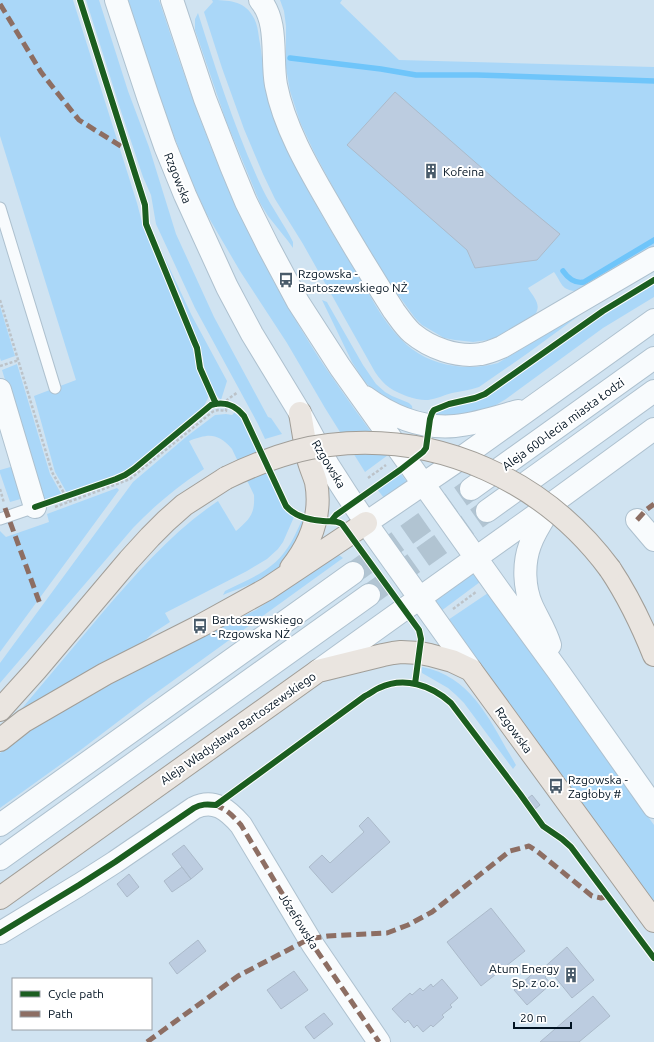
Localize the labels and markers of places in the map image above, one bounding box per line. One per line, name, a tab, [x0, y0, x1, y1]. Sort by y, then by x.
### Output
building icon: Kofeina	[422, 162, 440, 180]
place label: Kofeina	[443, 165, 484, 178]
place label: Rzgowska - Bartoszewskiego NŻ	[298, 267, 408, 294]
bus stop icon: Rzgowska - Bartoszewskiego NŻ	[277, 271, 295, 289]
place label: Bartoszewskiego - Rzgowska NŻ	[212, 613, 303, 640]
bus stop icon: Bartoszewskiego - Rzgowska NŻ	[191, 617, 209, 635]
place label: Rzgowska - Zagłoby #	[568, 773, 628, 800]
bus stop icon: Rzgowska - Zagłoby #	[547, 777, 565, 795]
place label: Atum Energy Sp. z o.o.	[489, 962, 559, 989]
building icon: Atum Energy Sp. z o.o.	[562, 966, 580, 984]

